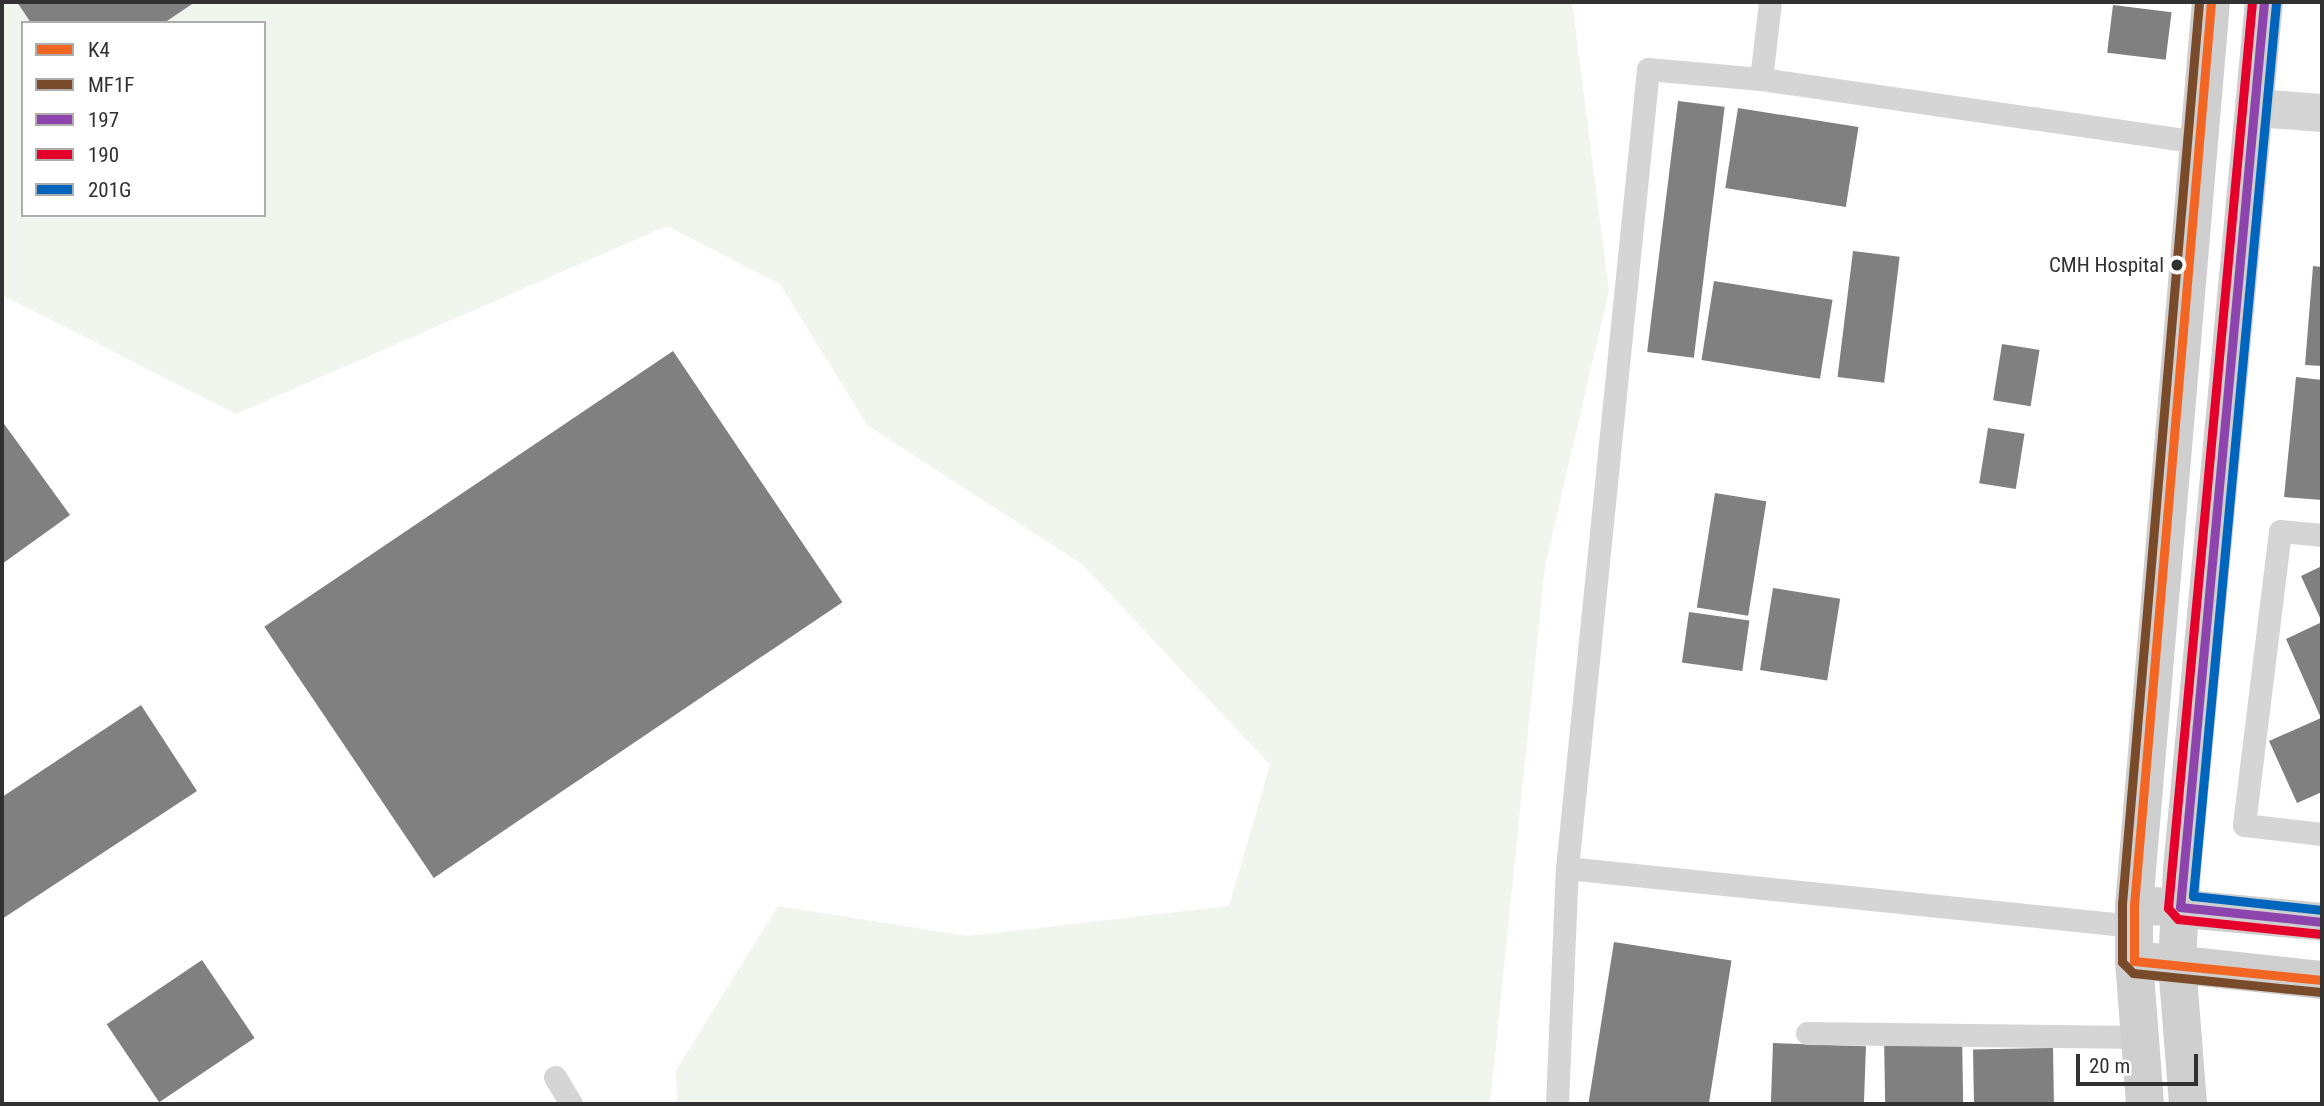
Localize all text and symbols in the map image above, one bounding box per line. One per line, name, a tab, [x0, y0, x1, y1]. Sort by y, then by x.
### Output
legend	[21, 21, 266, 217]
text: K4	[88, 38, 110, 62]
text: MF1F	[88, 73, 134, 97]
text: 197	[88, 108, 119, 132]
text: 190	[88, 143, 119, 167]
text: 201G	[88, 178, 132, 202]
place label: CMH Hospital	[2049, 252, 2164, 278]
marker: CMH Hospital	[2170, 258, 2184, 272]
scale bar	[2079, 1040, 2202, 1084]
text: 20 m	[2089, 1054, 2130, 1078]

